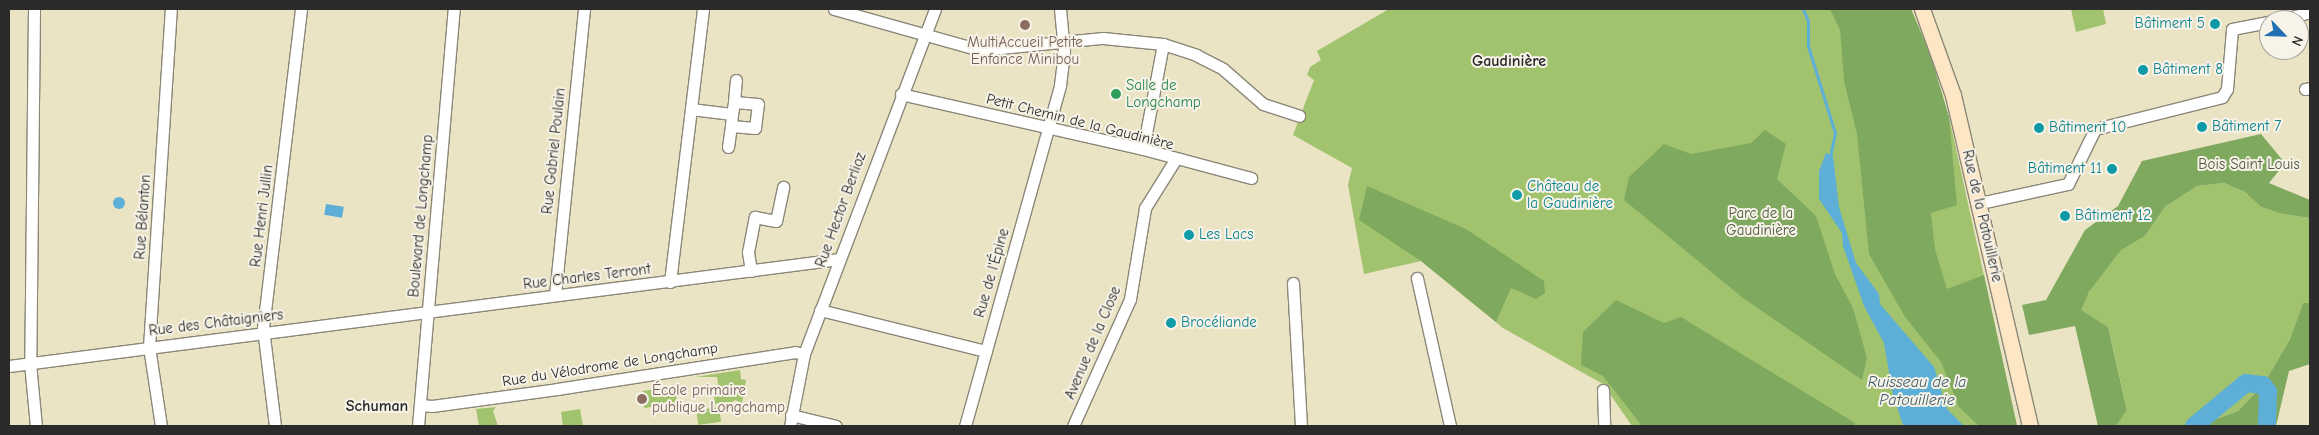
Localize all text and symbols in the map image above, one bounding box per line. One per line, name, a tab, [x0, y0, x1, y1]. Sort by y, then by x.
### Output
north arrow	[2259, 10, 2309, 60]
place label: Bâtiment 5	[2135, 15, 2205, 33]
marker: Bâtiment 5	[2209, 18, 2221, 30]
marker: MultiAccueil Petite Enfance Minibou	[1019, 19, 1031, 31]
place label: MultiAccueil Petite Enfance Minibou	[967, 33, 1083, 68]
text: N	[2288, 33, 2307, 49]
district label: Gaudinière	[1472, 51, 1546, 71]
place label: Bâtiment 8	[2153, 61, 2223, 79]
marker: Bâtiment 8	[2137, 64, 2149, 76]
place label: Salle de Longchamp	[1126, 76, 1201, 111]
street label: Rue Gabriel Poulain	[538, 87, 570, 215]
marker: Salle de Longchamp	[1110, 88, 1122, 100]
street label: Petit Chemin de la Gaudinière	[984, 90, 1176, 154]
place label: Bâtiment 7	[2212, 118, 2281, 136]
place label: Bâtiment 10	[2049, 119, 2126, 137]
marker: Bâtiment 7	[2196, 121, 2208, 133]
marker: Bâtiment 10	[2033, 122, 2045, 134]
street label: Boulevard de Longchamp	[405, 134, 437, 298]
street label: Rue de la Patouillerie	[1958, 148, 2006, 284]
street label: Rue Hector Berlioz	[812, 150, 870, 270]
park label: Bois Saint Louis	[2198, 156, 2300, 174]
place label: Bâtiment 11	[2028, 160, 2102, 178]
marker: Bâtiment 11	[2106, 163, 2118, 175]
street label: Rue Henri Jullin	[247, 164, 277, 268]
street label: Rue Bélanton	[131, 174, 155, 260]
place label: Château de la Gaudinière	[1527, 177, 1613, 212]
marker: Château de la Gaudinière	[1511, 189, 1523, 201]
park label: Parc de la Gaudinière	[1726, 204, 1796, 239]
place label: Bâtiment 12	[2075, 207, 2151, 225]
marker: Bâtiment 12	[2059, 210, 2071, 222]
street label: Rue de l'Épine	[971, 226, 1013, 320]
place label: Les Lacs	[1199, 226, 1253, 244]
marker: Les Lacs	[1183, 229, 1195, 241]
street label: Rue Charles Terront	[522, 260, 652, 294]
street label: Avenue de la Close	[1061, 284, 1125, 402]
street label: Rue des Châtaigniers	[148, 306, 284, 340]
place label: Brocéliande	[1181, 314, 1257, 332]
marker: Brocéliande	[1165, 317, 1177, 329]
street label: Rue du Vélodrome de Longchamp	[501, 339, 719, 391]
water label: Ruisseau de la Patouillerie	[1868, 372, 1966, 410]
place label: École primaire publique Longchamp	[652, 381, 785, 416]
marker: École primaire publique Longchamp	[636, 393, 648, 405]
district label: Schuman	[346, 396, 408, 416]

